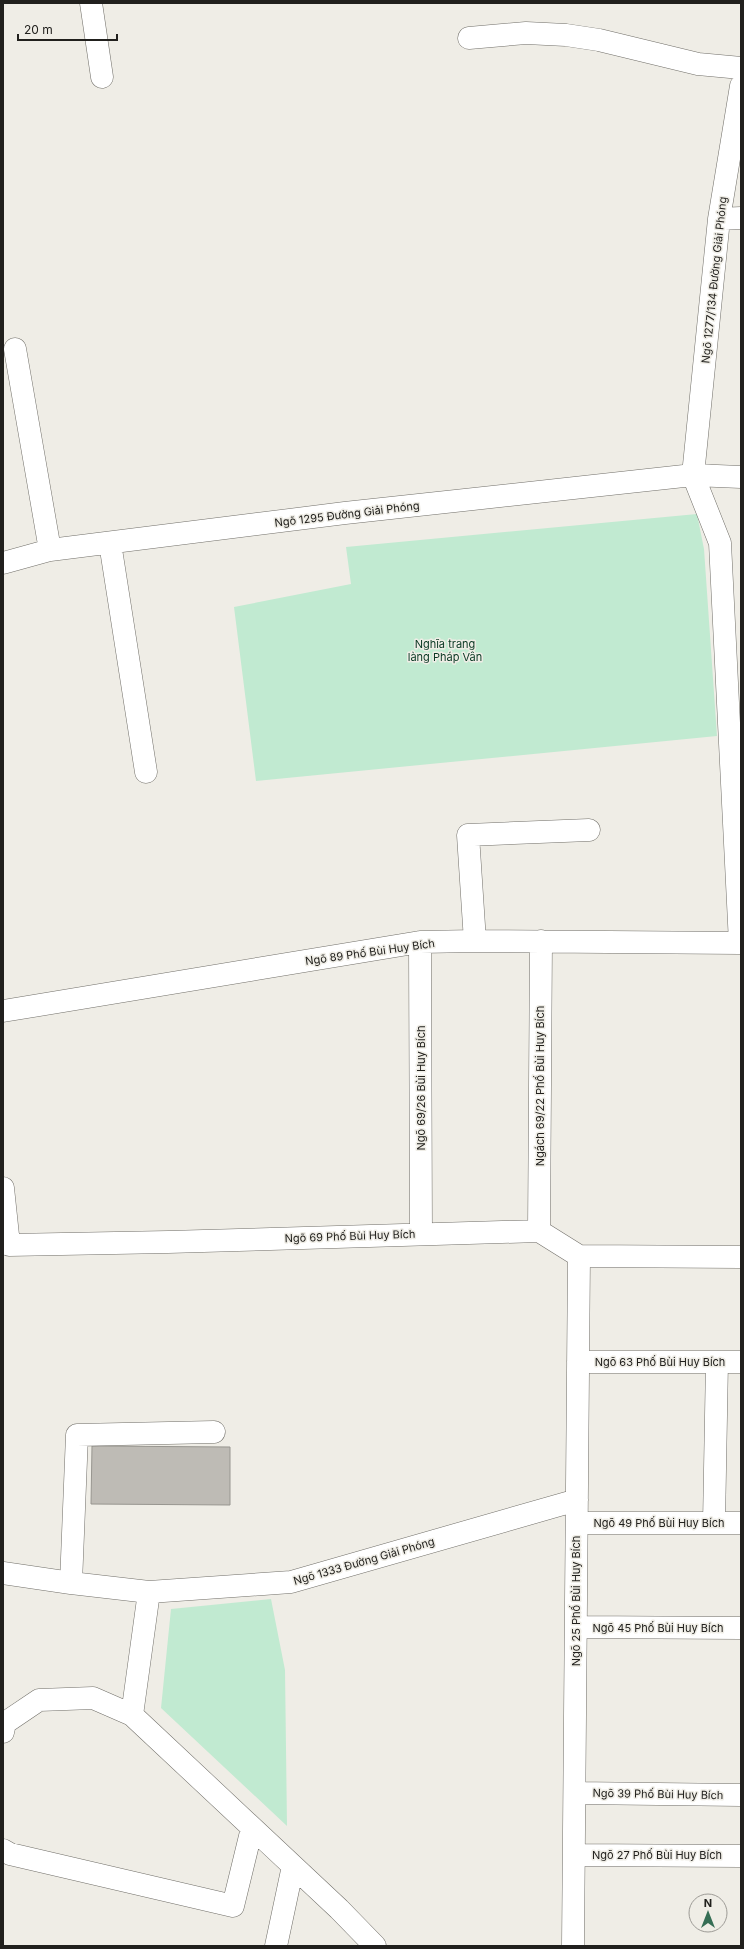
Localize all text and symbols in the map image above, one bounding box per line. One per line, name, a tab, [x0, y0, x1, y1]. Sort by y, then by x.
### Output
scale bar	[18, 16, 117, 42]
text: 20 m	[24, 22, 53, 37]
street label: Ngõ 1277/134 Đường Giải Phóng	[698, 196, 730, 364]
street label: Ngõ 1295 Đường Giải Phóng	[274, 498, 420, 530]
park label: Nghĩa trang làng Pháp Vân	[408, 637, 482, 664]
street label: Ngõ 89 Phố Bùi Huy Bích	[304, 936, 436, 968]
street label: Ngách 69/22 Phố Bùi Huy Bích	[533, 1006, 547, 1166]
street label: Ngõ 69/26 Bùi Huy Bích	[414, 1025, 428, 1151]
street label: Ngõ 69 Phố Bùi Huy Bích	[284, 1227, 416, 1245]
street label: Ngõ 63 Phố Bùi Huy Bích	[595, 1355, 725, 1369]
street label: Ngõ 49 Phố Bùi Huy Bích	[593, 1516, 725, 1530]
street label: Ngõ 1333 Đường Giải Phóng	[292, 1534, 436, 1588]
street label: Ngõ 25 Phố Bùi Huy Bích	[569, 1536, 583, 1666]
street label: Ngõ 45 Phố Bùi Huy Bích	[593, 1621, 723, 1635]
street label: Ngõ 39 Phố Bùi Huy Bích	[593, 1786, 723, 1802]
street label: Ngõ 27 Phố Bùi Huy Bích	[592, 1848, 722, 1862]
north arrow	[688, 1893, 728, 1933]
text: N	[704, 1896, 712, 1910]

